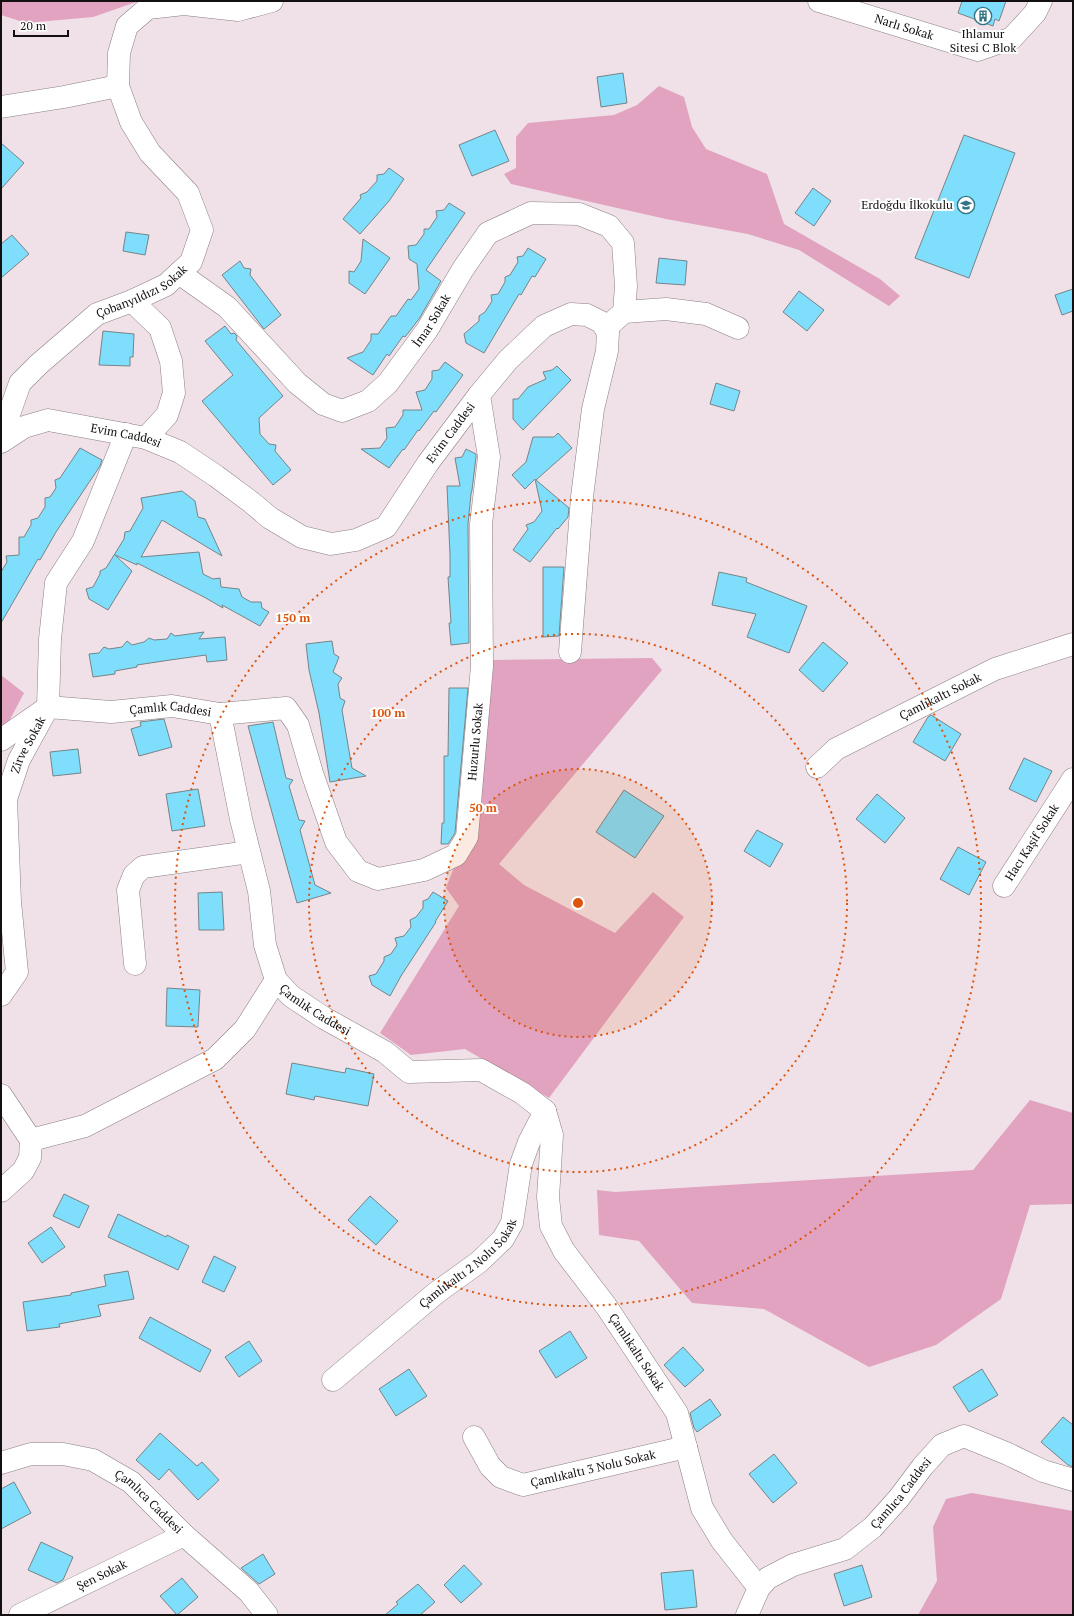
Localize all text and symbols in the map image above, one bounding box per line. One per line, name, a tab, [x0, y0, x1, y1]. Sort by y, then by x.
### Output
building icon: Ihlamur Sitesi C Blok	[973, 6, 993, 26]
street label: Narlı Sokak	[873, 11, 936, 43]
scale bar	[14, 12, 68, 38]
text: 20 m	[20, 18, 47, 33]
place label: Ihlamur Sitesi C Blok	[950, 26, 1017, 55]
school or university icon: Erdoğdu İlkokulu	[956, 195, 976, 215]
place label: Erdoğdu İlkokulu	[861, 197, 953, 212]
street label: Çobanyıldızı Sokak	[94, 261, 191, 321]
street label: İmar Sokak	[409, 290, 454, 350]
street label: Evim Caddesi	[423, 399, 478, 466]
street label: Evim Caddesi	[90, 420, 164, 451]
text: 150 m	[276, 610, 310, 625]
street label: Çamlıkaltı Sokak	[897, 669, 984, 723]
street label: Çamlık Caddesi	[129, 698, 213, 720]
street label: Huzurlu Sokak	[464, 701, 486, 781]
text: 100 m	[371, 705, 405, 720]
street label: Zirve Sokak	[7, 713, 49, 775]
text: 50 m	[469, 800, 497, 815]
street label: Hacı Kaşif Sokak	[1001, 800, 1062, 883]
centre of rings	[571, 896, 585, 910]
street label: Çamlık Caddesi	[277, 981, 354, 1039]
street label: Çamlıkaltı 2 Nolu Sokak	[416, 1217, 520, 1311]
street label: Çamlıkaltı Sokak	[606, 1310, 669, 1394]
street label: Çamlıkaltı 3 Nolu Sokak	[529, 1446, 658, 1490]
street label: Çamlıca Caddesi	[867, 1454, 934, 1532]
street label: Çamlıca Caddesi	[112, 1466, 187, 1537]
street label: Şen Sokak	[74, 1556, 130, 1593]

